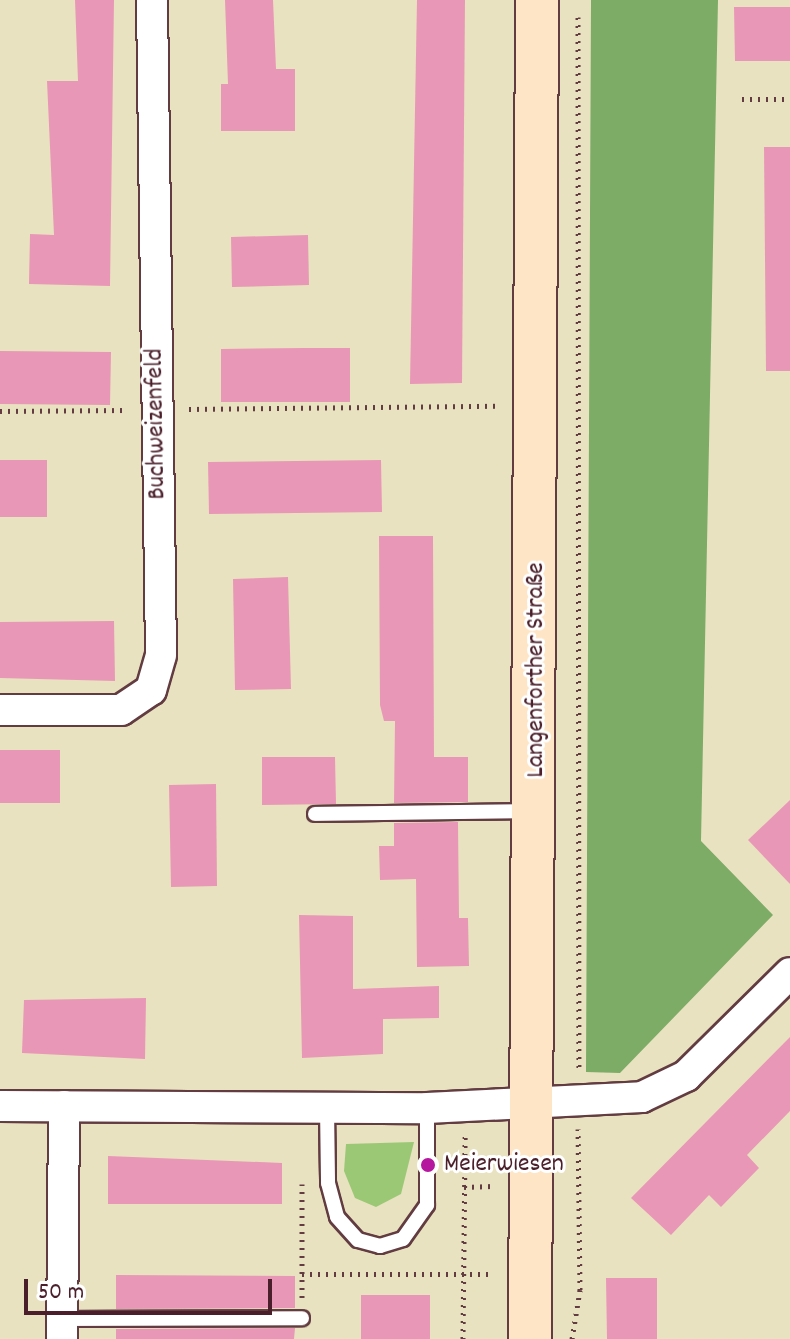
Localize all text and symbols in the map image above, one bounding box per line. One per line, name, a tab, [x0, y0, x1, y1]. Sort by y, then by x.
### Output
street label: Buchweizenfeld	[140, 348, 174, 500]
street label: Langenforther Straße	[521, 562, 553, 778]
place label: Meierwiesen	[444, 1149, 564, 1181]
marker: Meierwiesen	[419, 1156, 437, 1174]
scale bar	[28, 1263, 276, 1313]
text: 50 m	[38, 1276, 84, 1310]

